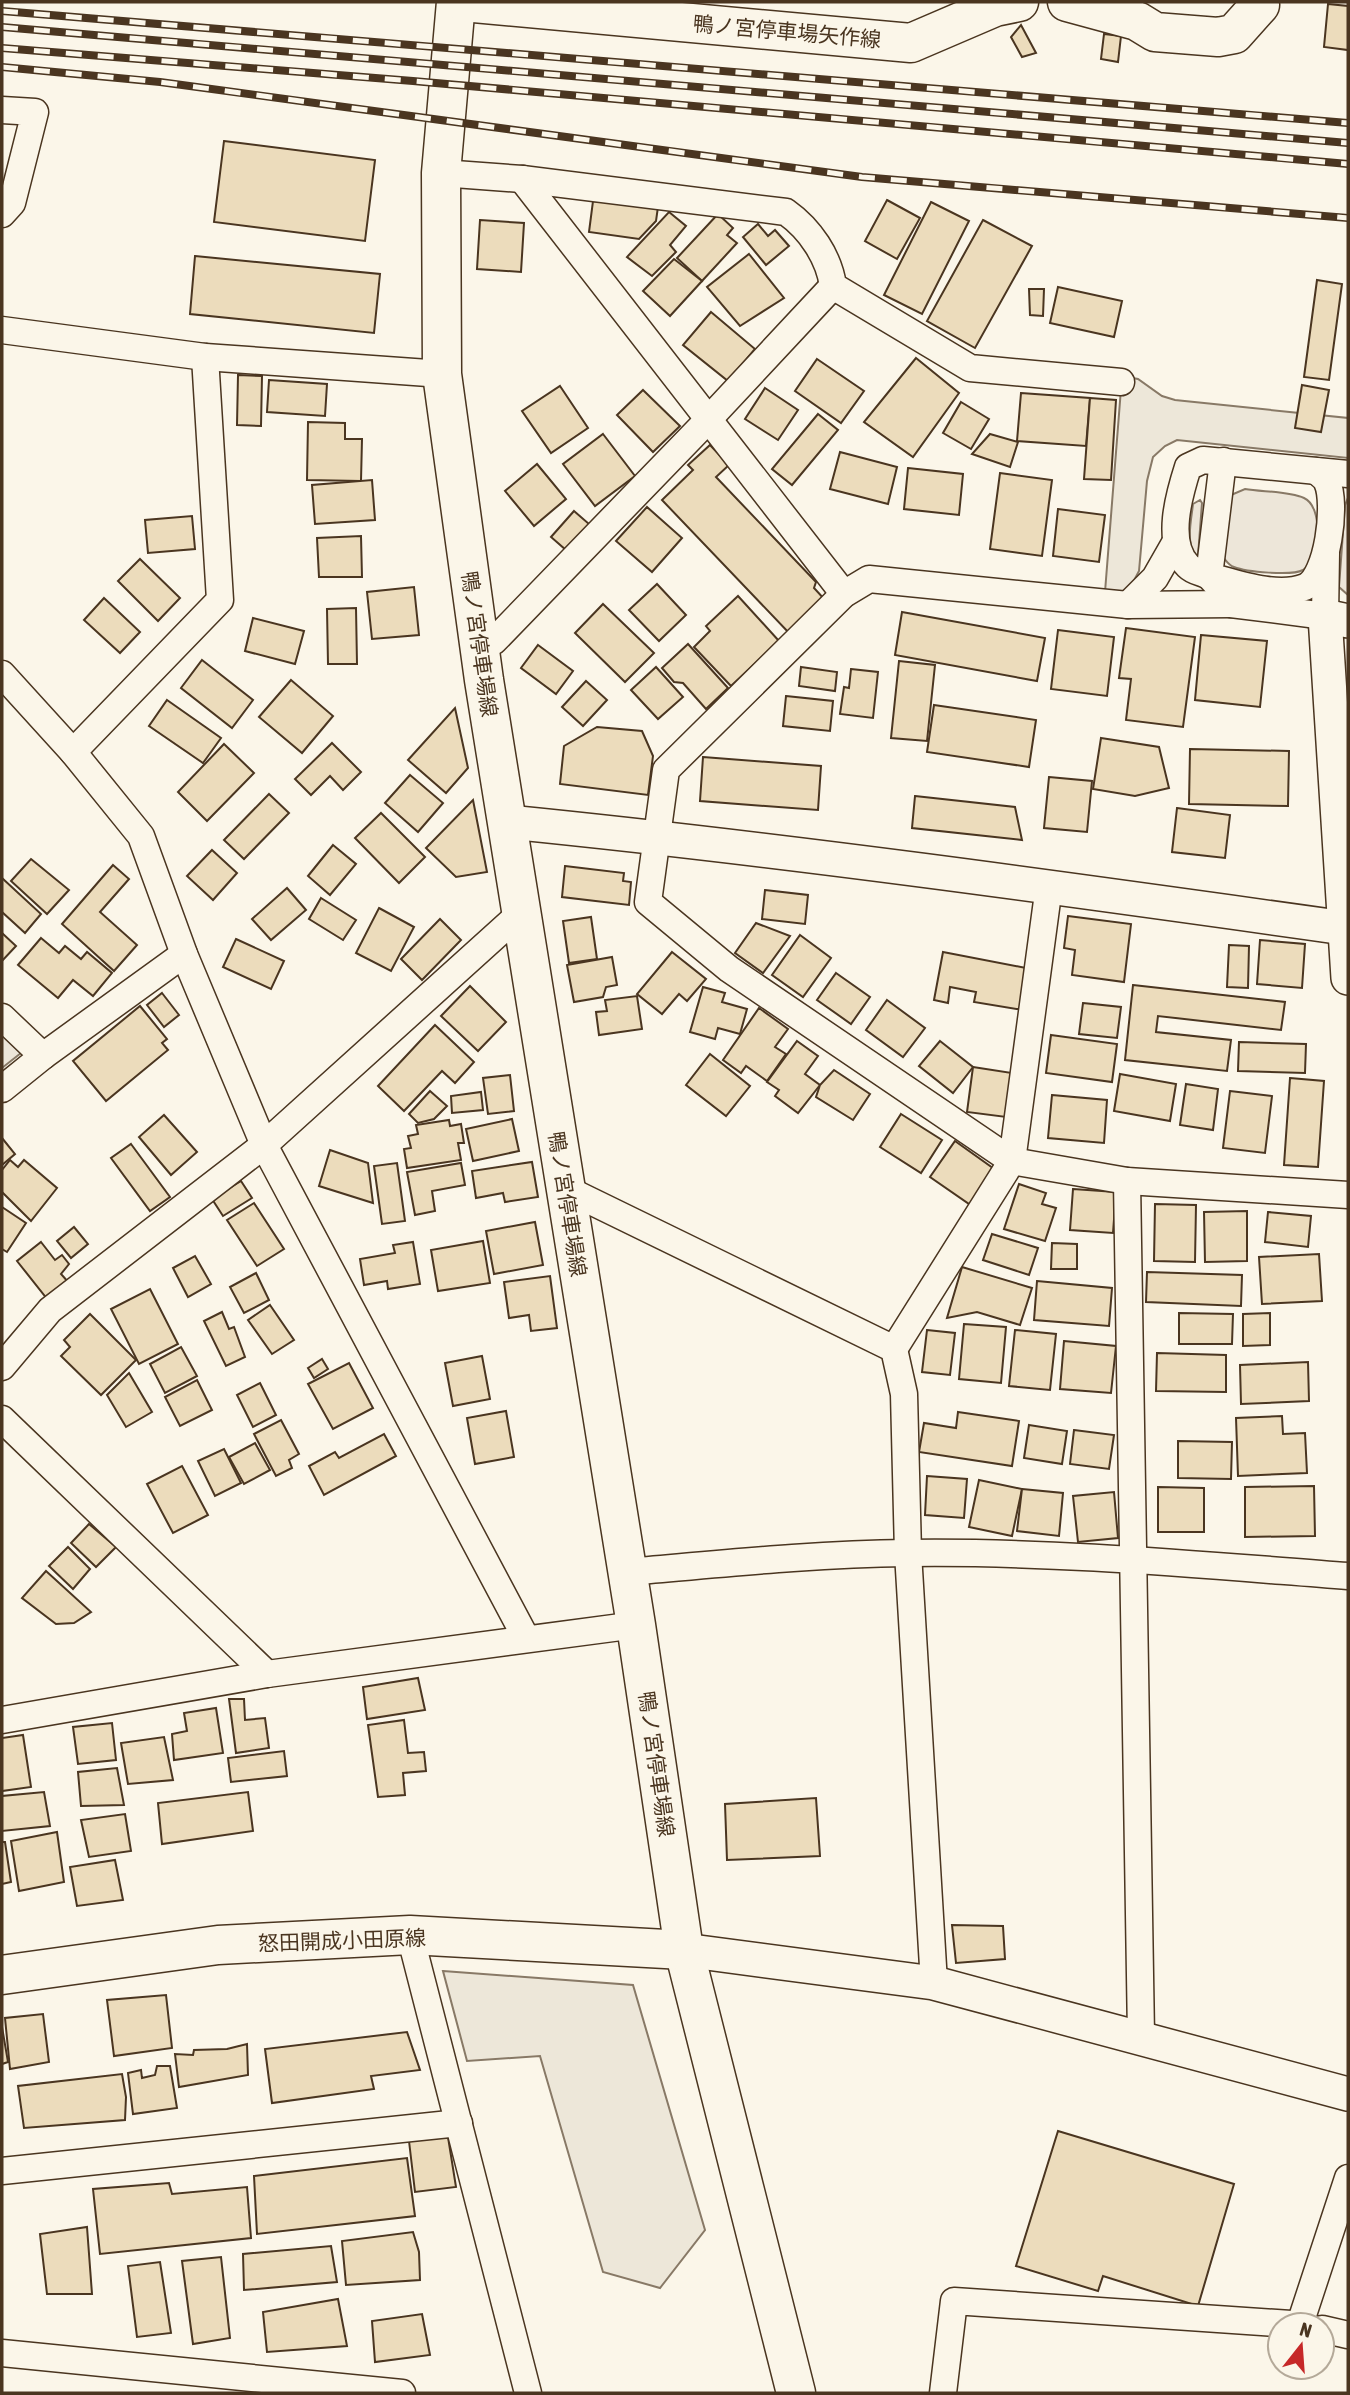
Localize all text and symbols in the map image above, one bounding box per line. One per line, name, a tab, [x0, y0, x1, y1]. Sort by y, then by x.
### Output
street label: 鴨ノ宮停車場矢作線	[692, 11, 882, 51]
street label: 鴨ノ宮停車場線	[458, 570, 502, 718]
street label: 鴨ノ宮停車場線	[545, 1130, 591, 1278]
street label: 鴨ノ宮停車場線	[635, 1690, 679, 1838]
street label: 怒田開成小田原線	[258, 1925, 426, 1955]
north arrow	[1266, 2311, 1336, 2381]
text: N	[1297, 2318, 1315, 2342]

